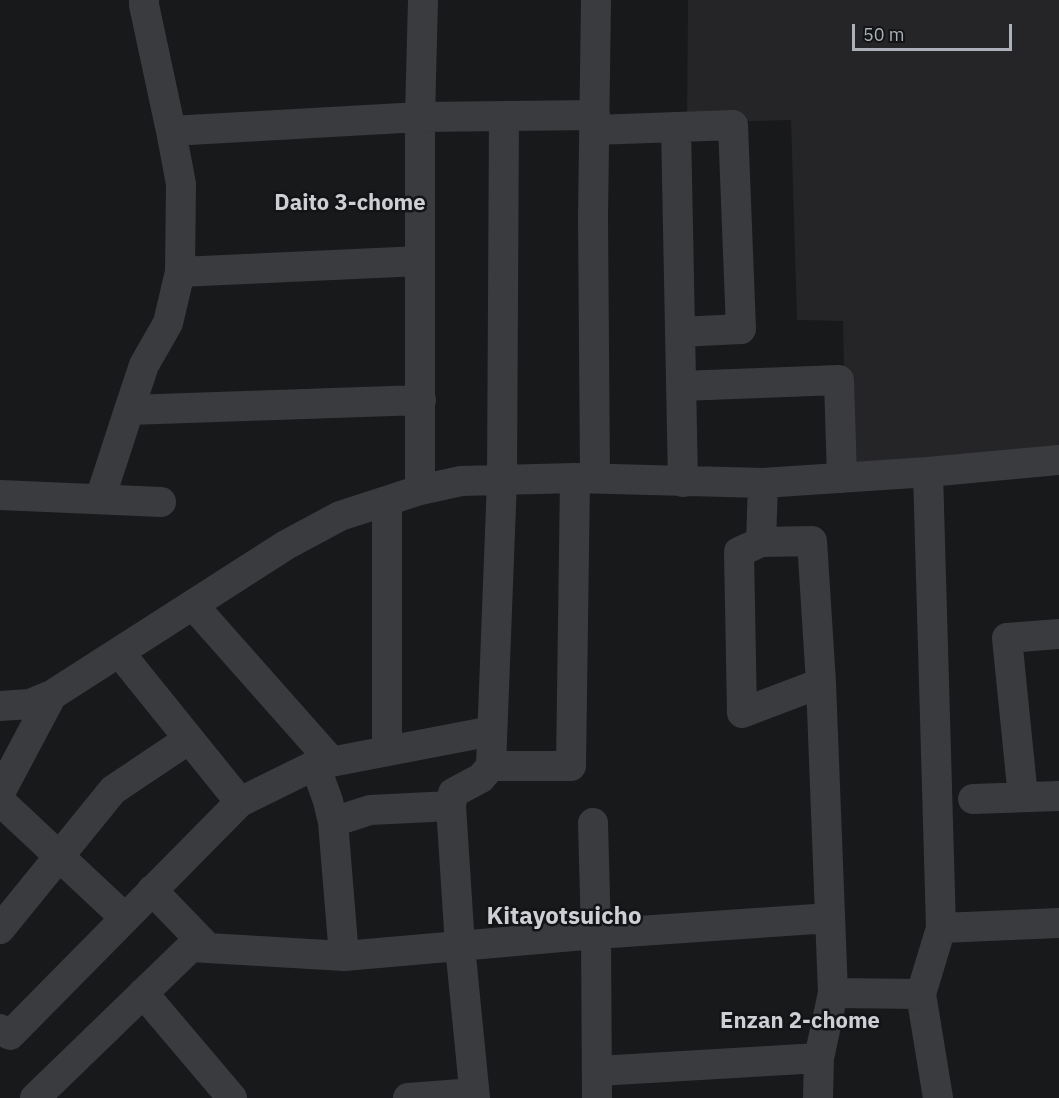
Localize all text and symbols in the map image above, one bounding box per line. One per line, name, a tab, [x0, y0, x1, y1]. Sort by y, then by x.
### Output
scale bar	[855, 12, 1016, 50]
text: 50 m	[863, 23, 905, 46]
district label: Daito 3-chome	[274, 191, 426, 217]
district label: Kitayotsuicho	[487, 903, 641, 931]
district label: Enzan 2-chome	[720, 1009, 880, 1035]

